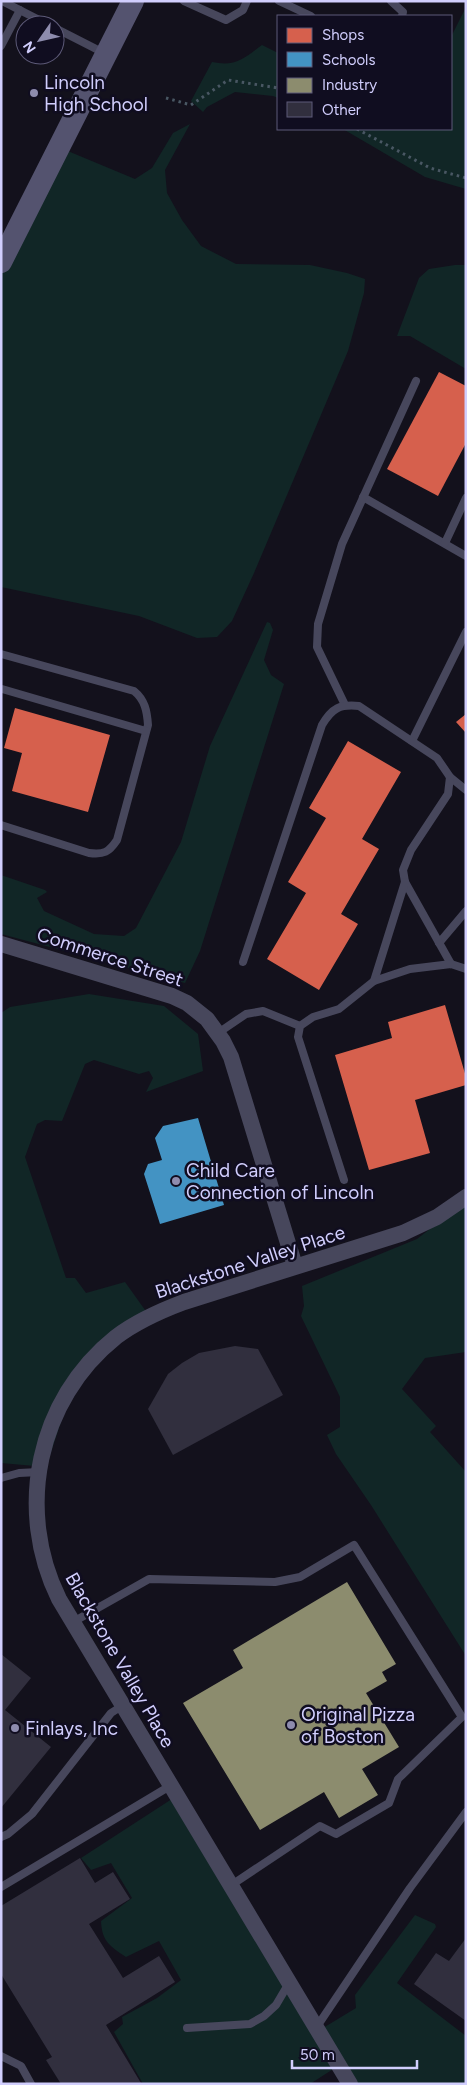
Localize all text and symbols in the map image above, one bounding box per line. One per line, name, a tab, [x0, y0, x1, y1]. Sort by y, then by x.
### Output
north arrow	[15, 15, 65, 65]
legend	[277, 15, 452, 130]
text: Shops	[322, 26, 364, 44]
text: N	[20, 38, 40, 56]
text: Schools	[322, 51, 375, 69]
place label: Lincoln High School	[44, 71, 148, 116]
text: Industry	[322, 76, 377, 94]
marker: Lincoln High School	[28, 87, 40, 99]
text: Other	[322, 101, 361, 119]
street label: Commerce Street	[34, 923, 186, 991]
place label: Child Care Connection of Lincoln	[186, 1159, 374, 1204]
marker: Child Care Connection of Lincoln	[170, 1175, 182, 1187]
street label: Blackstone Valley Place	[152, 1220, 348, 1304]
street label: Blackstone Valley Place	[60, 1568, 180, 1752]
place label: Original Pizza of Boston	[301, 1703, 415, 1748]
place label: Finlays, Inc	[25, 1717, 118, 1740]
marker: Original Pizza of Boston	[285, 1719, 297, 1731]
marker: Finlays, Inc	[9, 1722, 21, 1734]
scale bar	[292, 2038, 417, 2070]
text: 50 m	[300, 2046, 335, 2064]

